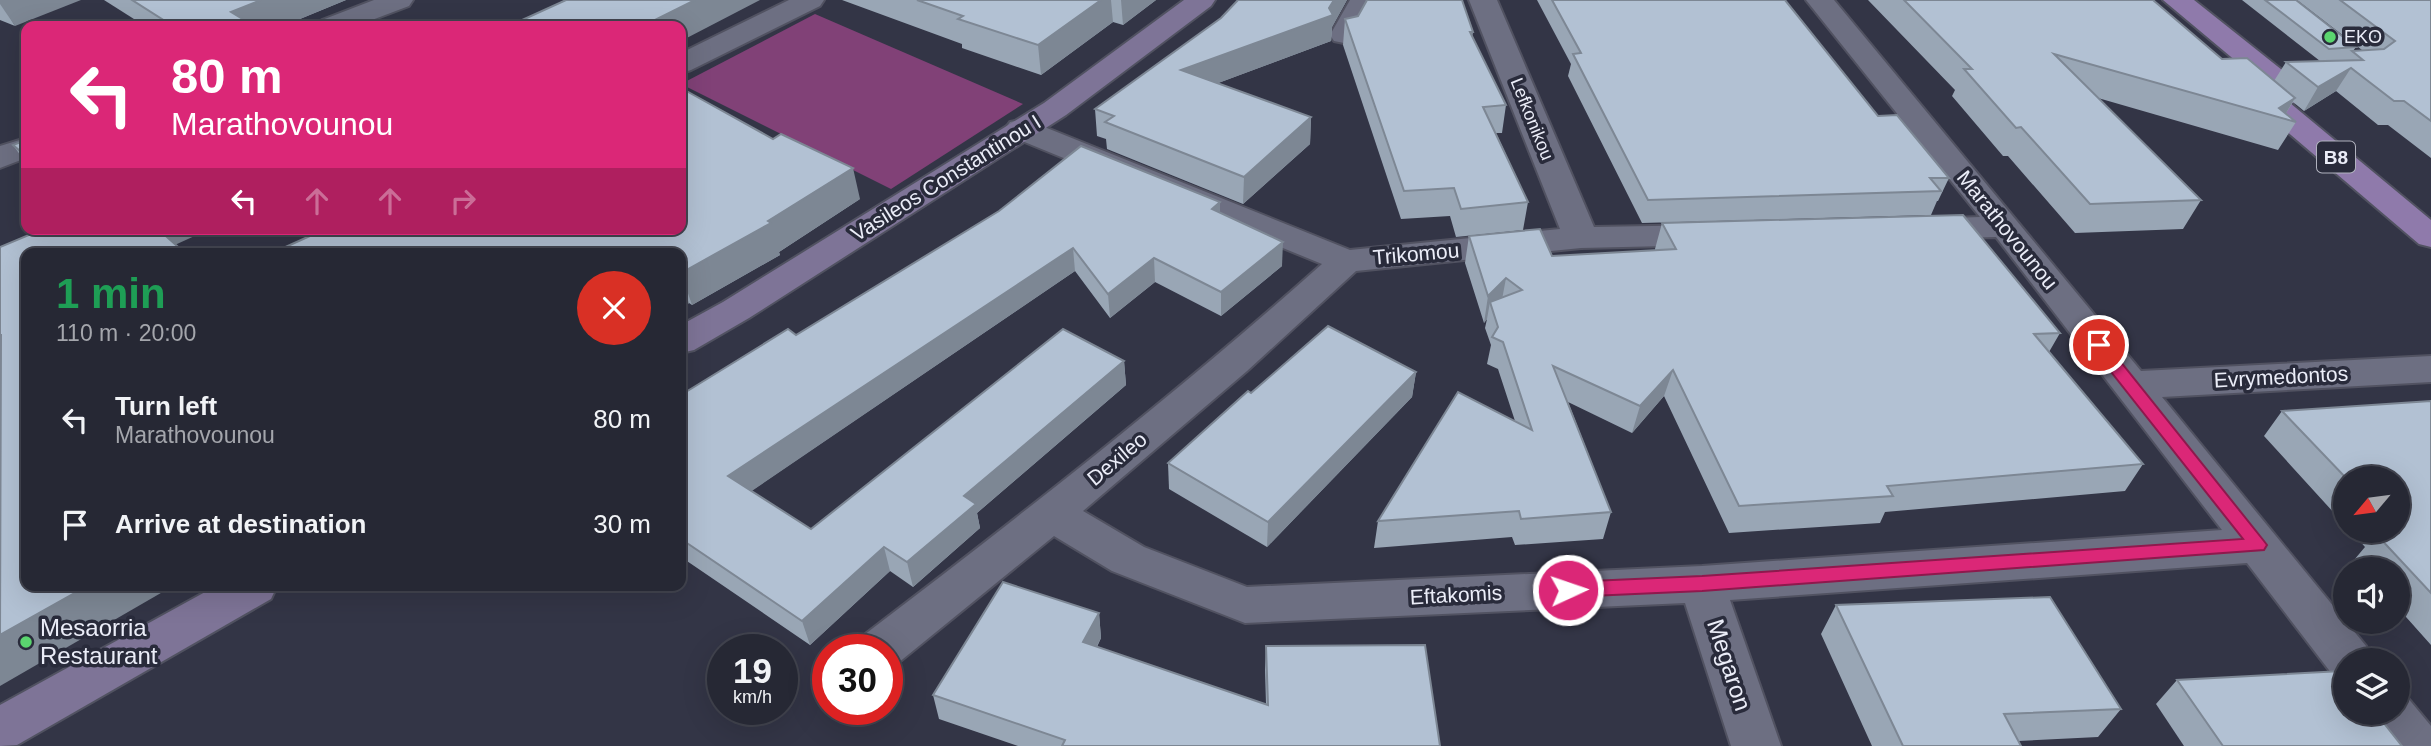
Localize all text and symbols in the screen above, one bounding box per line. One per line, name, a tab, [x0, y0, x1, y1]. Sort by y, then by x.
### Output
place label: EKO	[2344, 27, 2382, 47]
marker: EKO	[2322, 29, 2338, 45]
icon: left	[56, 49, 147, 140]
text: 80 m	[171, 49, 283, 103]
street label: Lefkonikou	[1506, 75, 1558, 163]
text: Marathovounou	[171, 106, 393, 142]
street label: Vasileos Constantinou I	[847, 110, 1045, 245]
road number: B8	[2317, 141, 2355, 172]
street label: Marathovounou	[1953, 166, 2062, 294]
icon: left	[225, 182, 263, 220]
icon: ahead	[298, 182, 336, 220]
icon: ahead	[371, 182, 409, 220]
icon: right	[444, 182, 482, 220]
street label: Trikomou	[1372, 238, 1460, 269]
text: 1 min	[56, 270, 166, 317]
button: close	[577, 271, 651, 345]
pin	[2069, 315, 2129, 375]
text: 110 m · 20:00	[56, 320, 196, 346]
icon: arrive	[2080, 326, 2118, 364]
street label: Evrymedontos	[2213, 362, 2349, 391]
text: Turn left	[115, 391, 217, 421]
icon: left	[56, 401, 94, 439]
text: 80 m	[593, 404, 651, 434]
text: Marathovounou	[115, 422, 275, 448]
street label: Dexileo	[1082, 427, 1151, 490]
north arrow	[2333, 466, 2410, 542]
map controls	[2333, 466, 2410, 725]
icon: arrive	[56, 506, 94, 544]
text: Arrive at destination	[115, 509, 366, 539]
text: 30 m	[593, 509, 651, 539]
position arrow	[1531, 553, 1605, 627]
button: sound	[2333, 557, 2410, 634]
street label: Eftakomis	[1409, 581, 1503, 608]
place label: Mesaorria Restaurant	[40, 614, 158, 669]
street label: Megaron	[1702, 616, 1757, 714]
marker: Mesaorria Restaurant	[18, 634, 34, 650]
speed limit sign: 30	[812, 634, 903, 725]
button: layers	[2333, 648, 2410, 725]
text: 19	[733, 651, 772, 690]
text: km/h	[733, 687, 772, 707]

